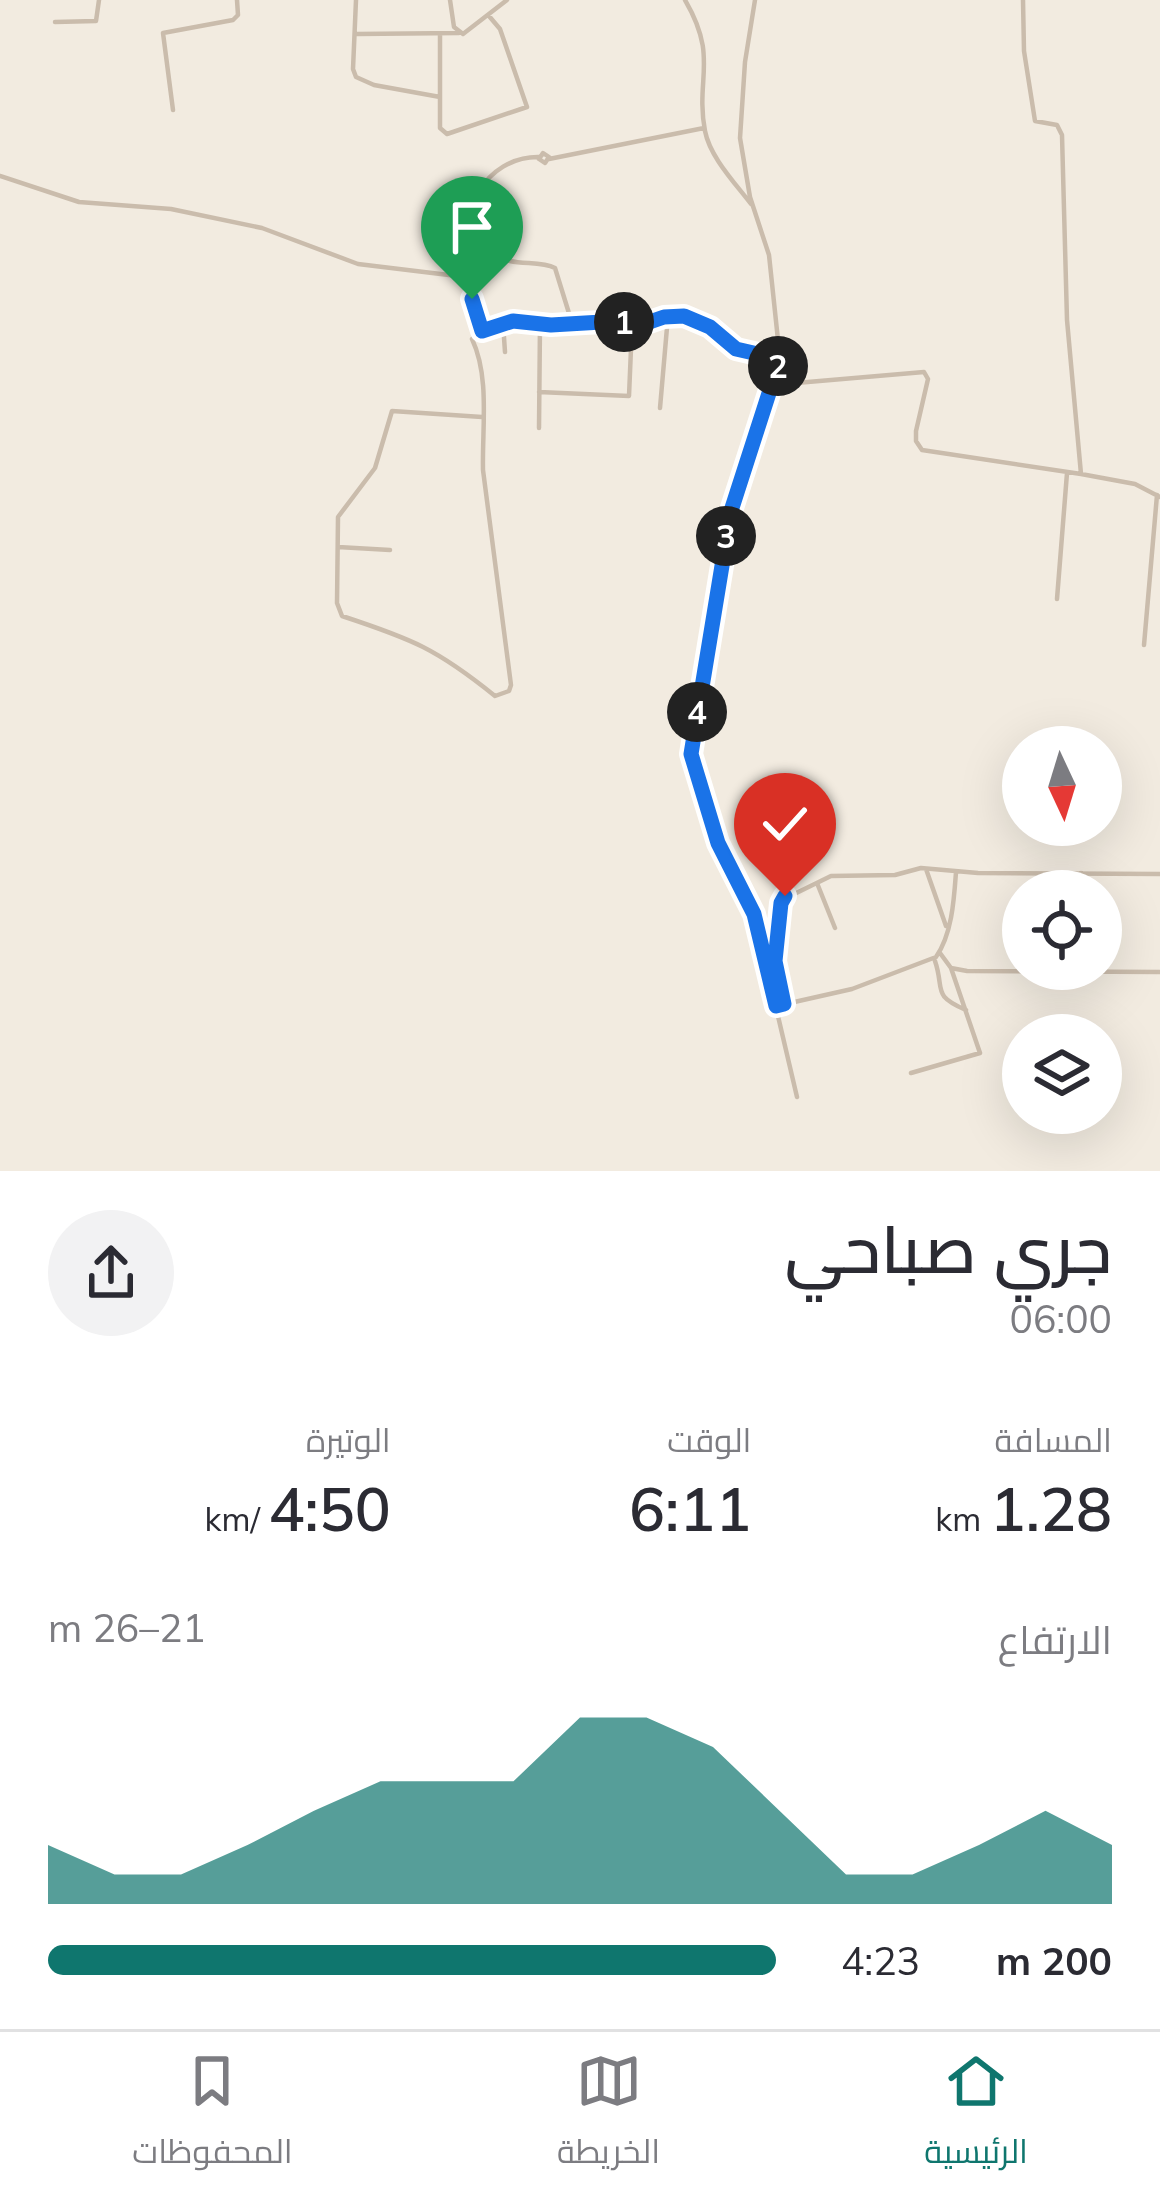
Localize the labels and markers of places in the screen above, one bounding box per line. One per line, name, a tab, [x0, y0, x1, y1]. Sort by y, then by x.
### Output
pin	[421, 176, 523, 299]
pin: 1	[594, 292, 654, 352]
pin: 2	[748, 336, 808, 396]
pin: 3	[696, 506, 756, 566]
pin: 4	[667, 682, 727, 742]
pin	[734, 773, 836, 896]

